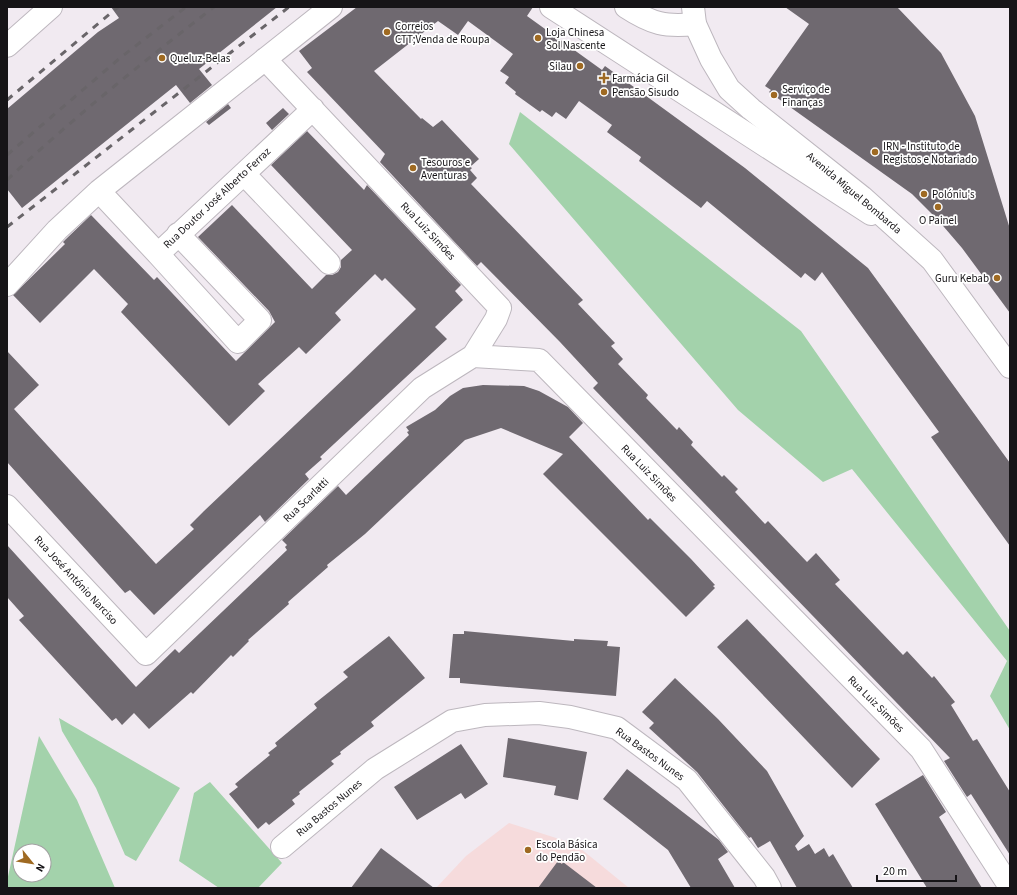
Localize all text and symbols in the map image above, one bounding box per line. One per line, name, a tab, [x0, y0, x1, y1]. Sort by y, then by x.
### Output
place label: Correios CTT;Venda de Roupa	[395, 19, 490, 47]
place label: Loja Chinesa Sol Nascente	[546, 25, 606, 53]
marker: Correios CTT;Venda de Roupa	[382, 27, 392, 37]
marker: Loja Chinesa Sol Nascente	[533, 33, 543, 43]
place label: Queluz-Belas	[170, 51, 231, 66]
marker: Queluz-Belas	[157, 53, 167, 63]
place label: Silau	[549, 59, 572, 74]
marker: Silau	[575, 61, 585, 71]
place label: Farmácia Gil	[612, 71, 669, 86]
marker: Farmácia Gil	[599, 73, 609, 83]
place label: Serviço de Finanças	[782, 82, 830, 110]
place label: Pensão Sisudo	[612, 85, 679, 100]
marker: Pensão Sisudo	[599, 87, 609, 97]
marker: Serviço de Finanças	[769, 90, 779, 100]
place label: IRN - Instituto de Registos e Notariado	[883, 139, 977, 167]
street label: Rua Doutor José Alberto Ferraz	[160, 144, 274, 252]
marker: IRN - Instituto de Registos e Notariado	[870, 147, 880, 157]
street label: Avenida Miguel Bombarda	[803, 149, 905, 237]
place label: Tesouros e Aventuras	[421, 155, 471, 183]
marker: Tesouros e Aventuras	[408, 163, 418, 173]
place label: Polóniu's	[932, 187, 975, 202]
marker: Polóniu's	[919, 189, 929, 199]
street label: Rua Luiz Simões	[397, 199, 459, 264]
marker: O Painel	[933, 202, 943, 212]
place label: O Painel	[919, 213, 957, 228]
place label: Guru Kebab	[935, 271, 989, 286]
marker: Guru Kebab	[992, 273, 1002, 283]
street label: Rua Luiz Simões	[618, 441, 681, 505]
street label: Rua Scarlatti	[280, 474, 332, 526]
street label: Rua José António Narciso	[31, 532, 121, 628]
street label: Rua Luiz Simões	[844, 672, 908, 736]
street label: Rua Bastos Nunes	[612, 724, 688, 784]
street label: Rua Bastos Nunes	[293, 776, 365, 840]
place label: Escola Básica do Pendão	[536, 837, 597, 865]
north arrow	[12, 843, 52, 883]
marker: Escola Básica do Pendão	[523, 845, 533, 855]
scale bar	[877, 857, 956, 883]
text: N	[32, 861, 49, 875]
text: 20 m	[883, 863, 907, 880]

